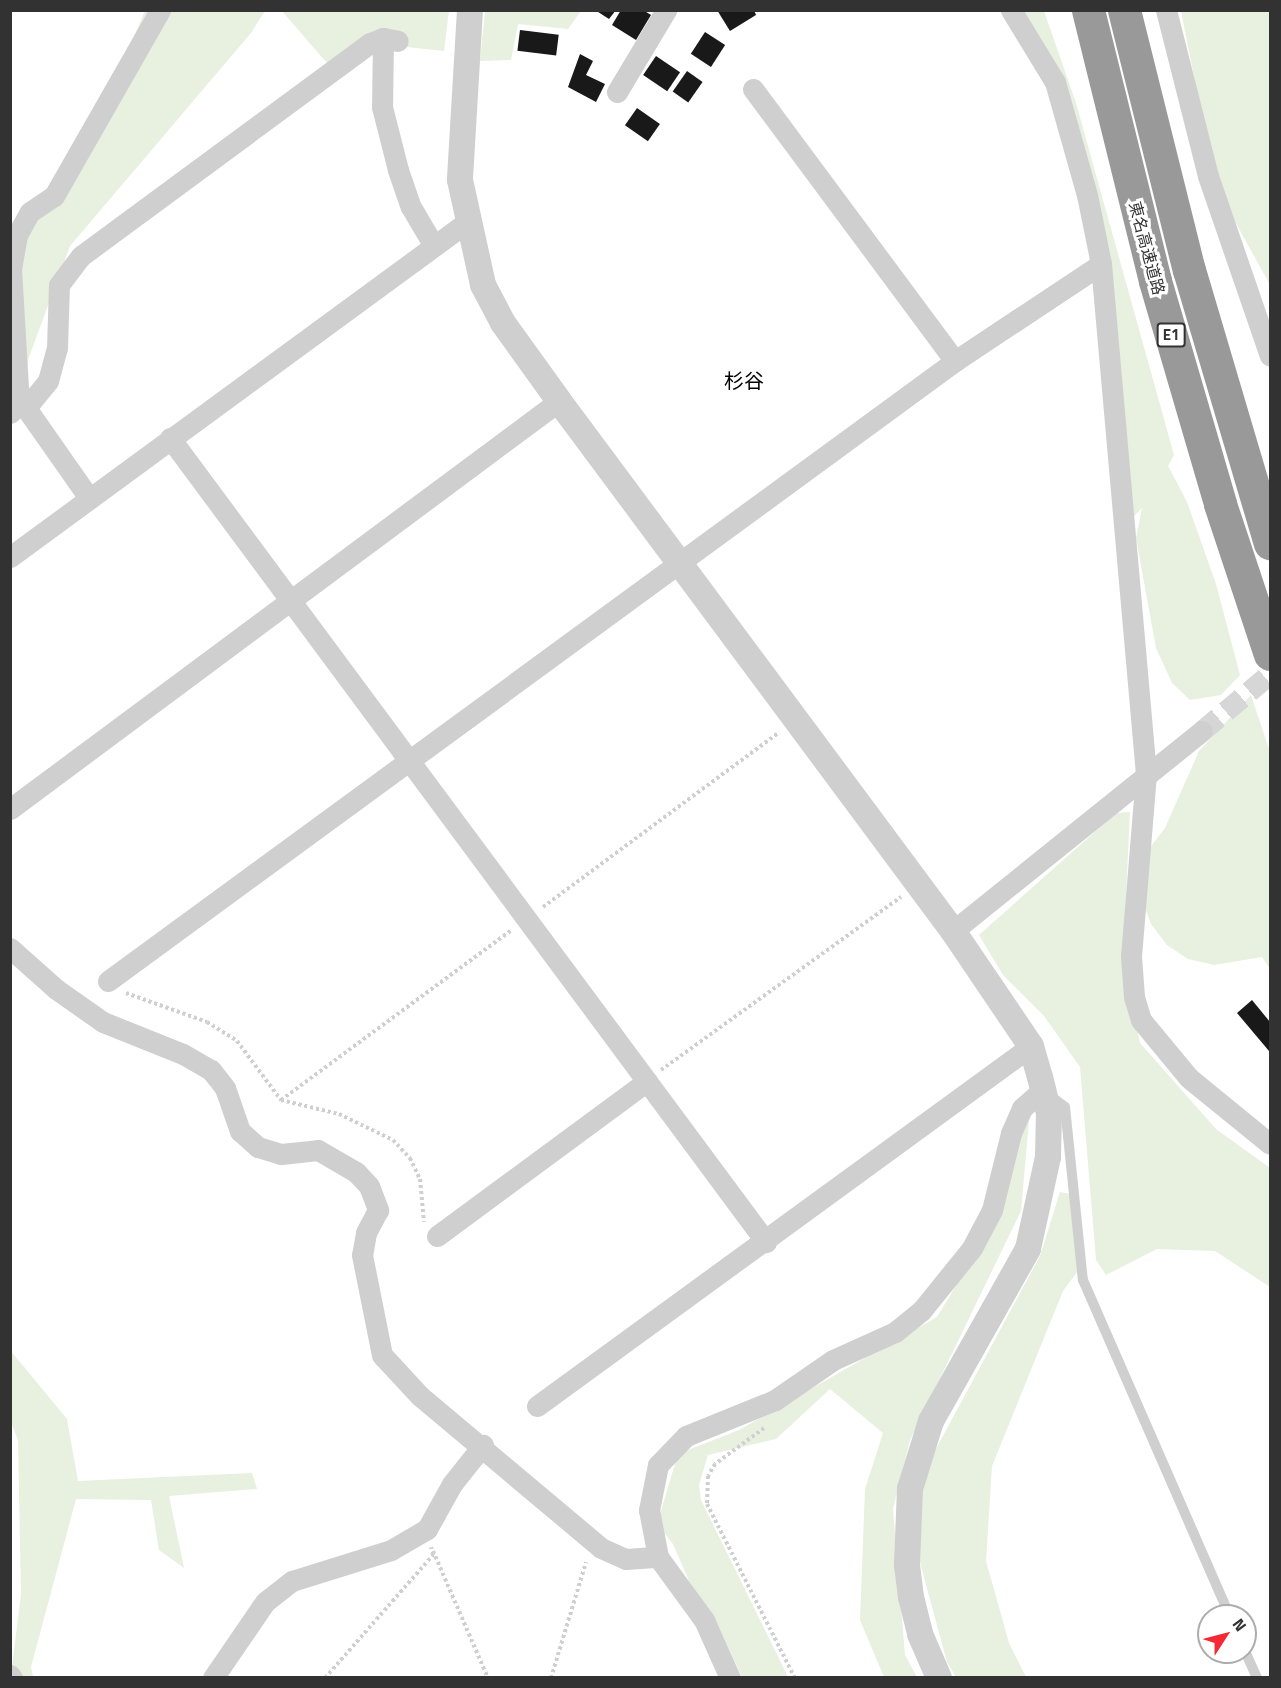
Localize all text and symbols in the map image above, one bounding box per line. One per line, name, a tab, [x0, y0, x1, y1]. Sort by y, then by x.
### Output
street label: 東名高速道路	[1125, 199, 1169, 297]
road number: E1	[1156, 323, 1186, 347]
district label: 杉谷	[724, 368, 764, 392]
north arrow	[1197, 1604, 1257, 1664]
text: N	[1227, 1613, 1253, 1636]

